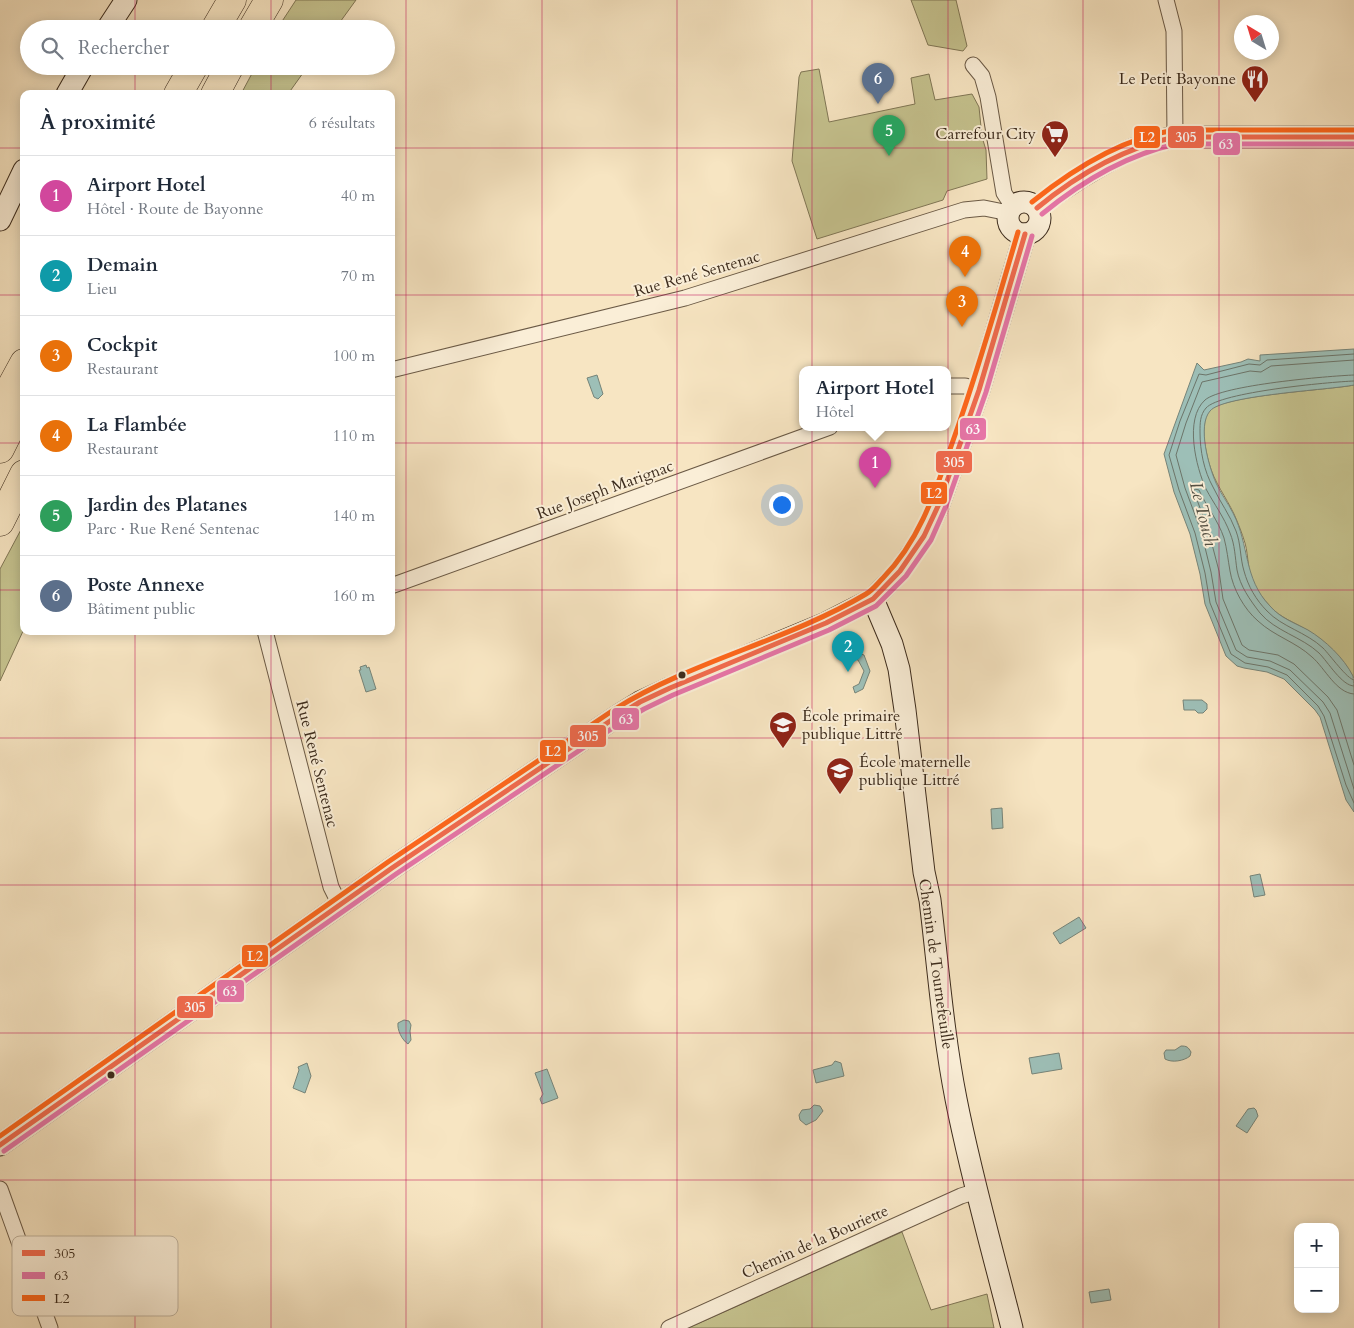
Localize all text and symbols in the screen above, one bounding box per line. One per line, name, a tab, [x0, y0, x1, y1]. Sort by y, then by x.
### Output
north arrow	[1234, 15, 1279, 60]
search box	[20, 20, 395, 75]
icon: search	[38, 34, 66, 62]
text: Rechercher	[78, 35, 169, 61]
pin: 6	[862, 63, 894, 104]
restaurant icon: Le Petit Bayonne	[1240, 64, 1270, 103]
place label: Le Petit Bayonne	[1119, 68, 1236, 90]
text: À proximité	[40, 108, 156, 137]
text: 6 résultats	[309, 112, 375, 134]
pin: 5	[873, 115, 905, 156]
supermarket icon: Carrefour City	[1040, 119, 1070, 158]
place label: Carrefour City	[935, 123, 1037, 145]
line badge: L2	[1133, 125, 1161, 149]
line badge: 305	[1167, 125, 1205, 149]
text: L2	[1139, 128, 1155, 147]
text: 305	[1175, 128, 1197, 147]
line badge: 63	[1212, 132, 1241, 156]
text: 63	[1219, 135, 1233, 154]
text: Airport Hotel	[87, 172, 206, 198]
text: 1	[52, 185, 60, 207]
text: 40 m	[341, 185, 375, 207]
text: Hôtel · Route de Bayonne	[87, 198, 264, 220]
pin: 4	[949, 236, 981, 277]
street label: Rue René Sentenac	[631, 245, 763, 303]
text: Demain	[87, 252, 158, 278]
text: 2	[52, 265, 60, 287]
text: 70 m	[341, 265, 375, 287]
text: Lieu	[87, 278, 117, 300]
pin: 3	[946, 286, 978, 327]
text: Cockpit	[87, 332, 157, 358]
text: 3	[52, 345, 60, 367]
text: 100 m	[333, 345, 375, 367]
text: Restaurant	[87, 358, 158, 380]
popup	[799, 366, 951, 431]
text: Airport Hotel	[816, 375, 934, 401]
text: Hôtel	[816, 401, 854, 423]
text: La Flambée	[87, 412, 187, 438]
line badge: 63	[959, 417, 987, 441]
text: 63	[966, 420, 980, 439]
text: 4	[52, 425, 60, 447]
text: 110 m	[333, 425, 375, 447]
text: Restaurant	[87, 438, 158, 460]
pin: 1	[859, 447, 891, 488]
line badge: 305	[935, 450, 973, 474]
text: 305	[943, 453, 965, 472]
street label: Rue Joseph Marignac	[533, 455, 677, 525]
water label: Le Touch	[1183, 479, 1223, 549]
line badge: L2	[920, 481, 948, 505]
text: L2	[926, 484, 942, 503]
text: Jardin des Platanes	[87, 492, 247, 518]
your location	[769, 492, 795, 518]
text: 5	[52, 505, 60, 527]
text: 140 m	[333, 505, 375, 527]
text: Parc · Rue René Sentenac	[87, 518, 260, 540]
text: Poste Annexe	[87, 572, 205, 598]
text: 6	[52, 585, 60, 607]
text: 160 m	[333, 585, 375, 607]
text: Bâtiment public	[87, 598, 195, 620]
pin: 2	[832, 631, 864, 672]
unlabelled marker	[677, 670, 687, 680]
street label: Rue René Sentenac	[291, 698, 343, 830]
place label: École primaire publique Littré	[802, 705, 903, 745]
line badge: 63	[611, 707, 640, 731]
text: 63	[619, 710, 633, 729]
school or university icon: École primaire publique Littré	[768, 710, 798, 749]
line badge: 305	[569, 724, 607, 748]
text: 305	[577, 727, 599, 746]
line badge: L2	[539, 739, 567, 763]
text: L2	[545, 742, 561, 761]
place label: École maternelle publique Littré	[859, 751, 971, 791]
school or university icon: École maternelle publique Littré	[825, 756, 855, 795]
street label: Chemin de Tournefeuille	[913, 877, 959, 1051]
line badge: L2	[241, 944, 269, 968]
text: L2	[247, 947, 263, 966]
line badge: 63	[216, 979, 245, 1003]
text: 63	[223, 982, 237, 1001]
line badge: 305	[176, 995, 214, 1019]
text: 305	[184, 998, 206, 1017]
unlabelled marker	[106, 1070, 116, 1080]
street label: Chemin de la Bouriette	[738, 1200, 892, 1284]
map controls	[1294, 1223, 1339, 1313]
button: +	[1294, 1223, 1339, 1268]
legend	[12, 1236, 178, 1316]
text: 305	[54, 1244, 76, 1263]
text: 63	[54, 1266, 68, 1285]
button: −	[1294, 1268, 1339, 1313]
text: L2	[54, 1289, 70, 1308]

